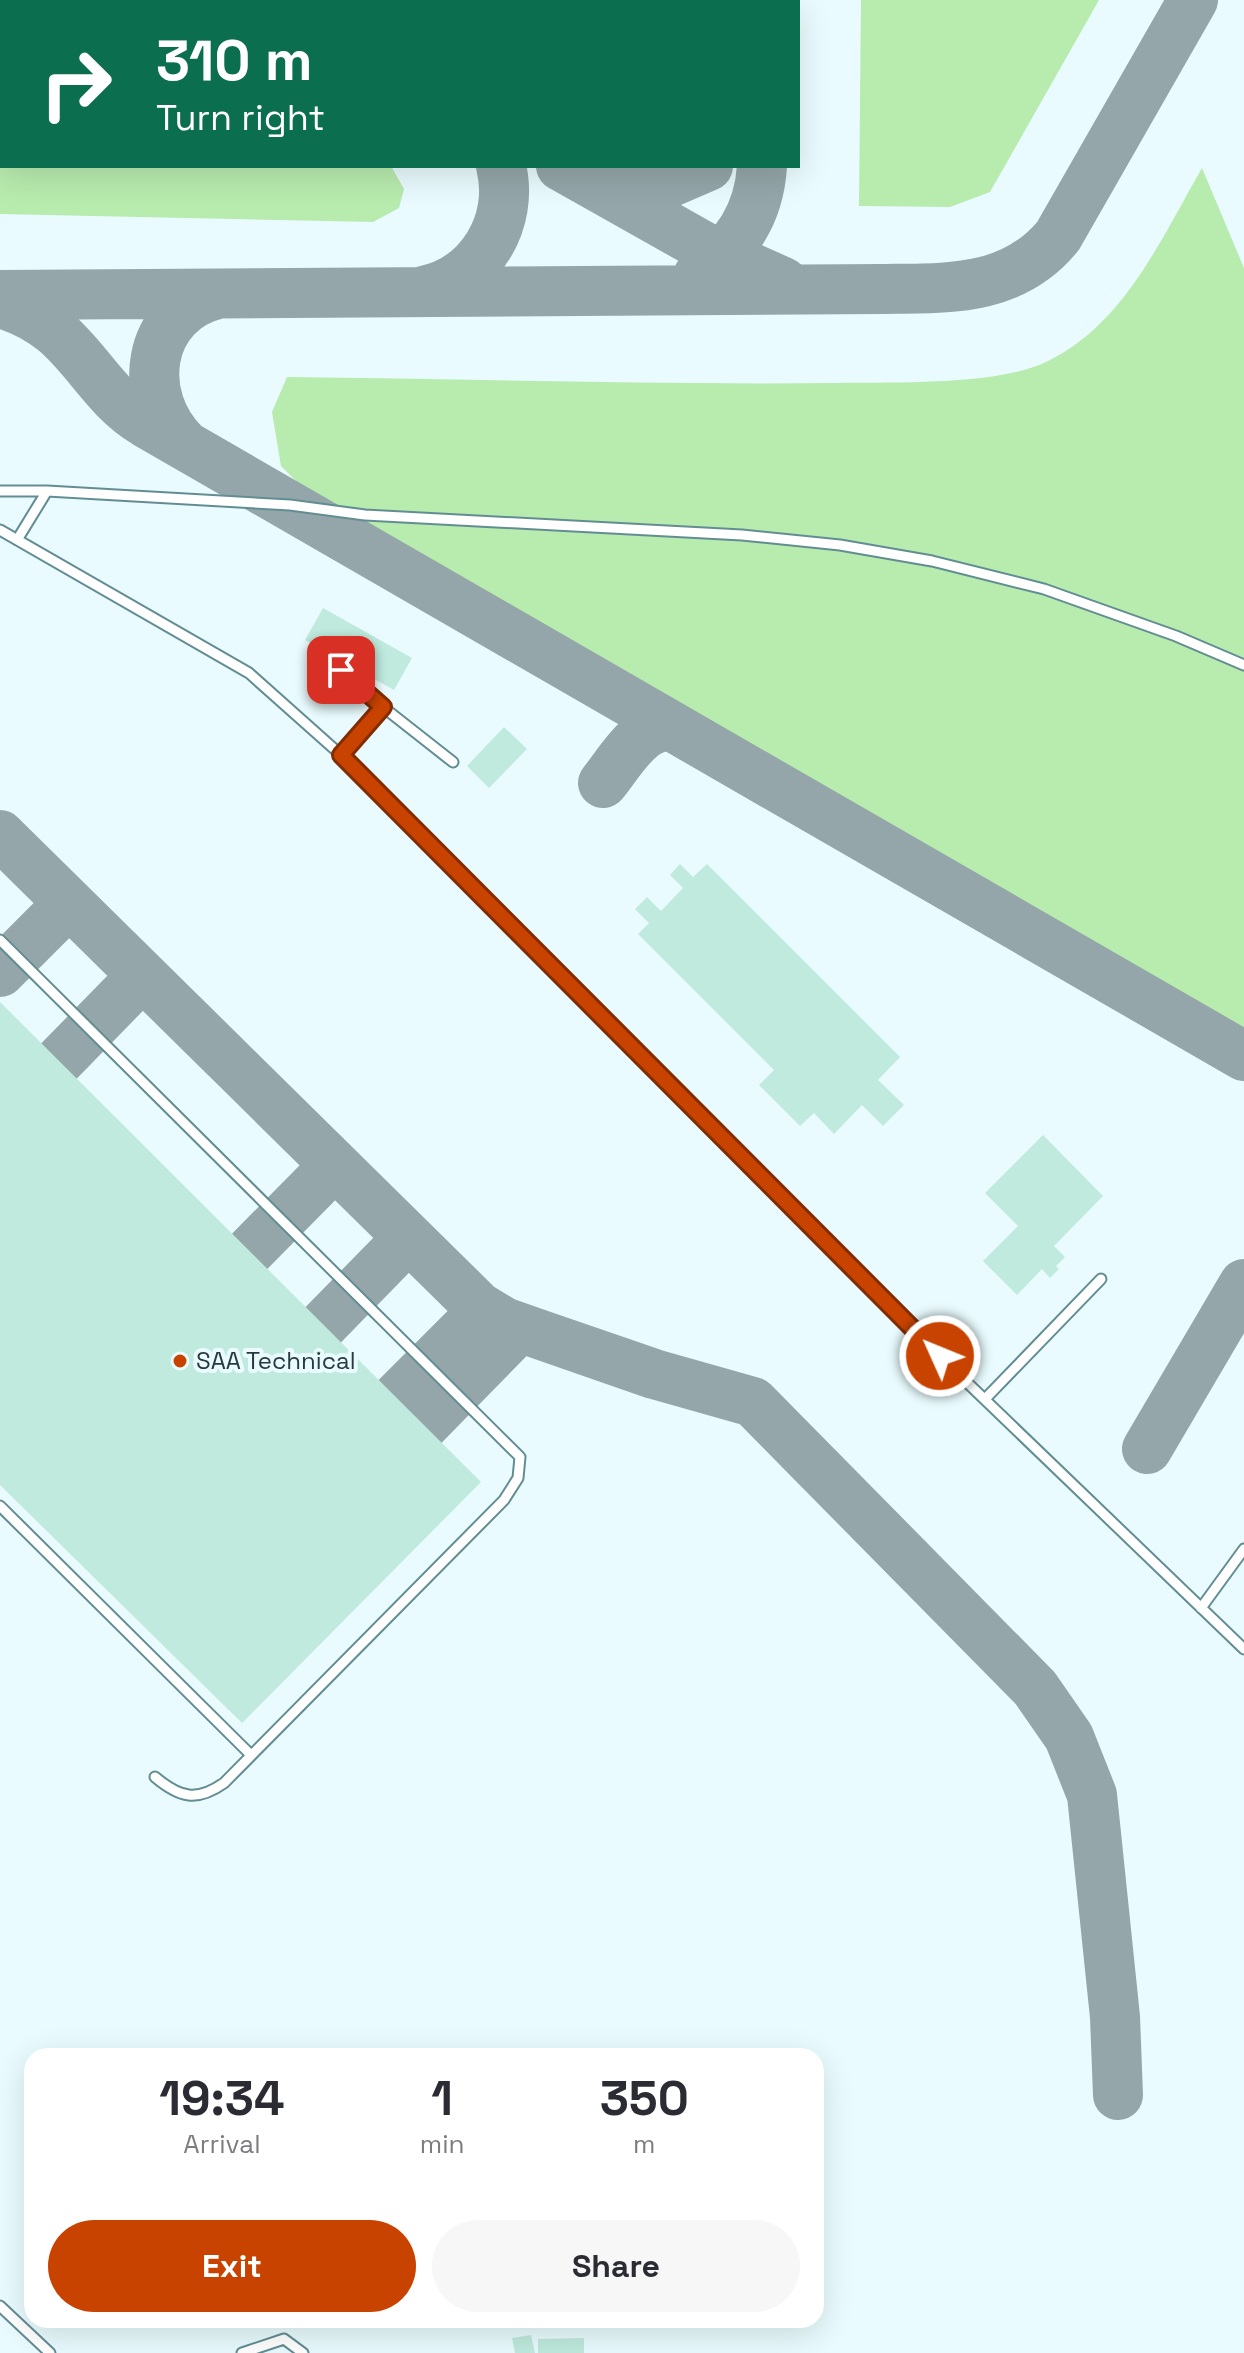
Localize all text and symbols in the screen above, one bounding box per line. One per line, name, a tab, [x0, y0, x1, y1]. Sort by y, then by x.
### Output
text: 310 m	[156, 25, 313, 96]
icon: right	[24, 32, 128, 136]
text: Turn right	[156, 95, 325, 141]
pin	[307, 636, 375, 704]
icon: arrive	[319, 648, 363, 692]
position arrow	[898, 1314, 982, 1398]
place label: SAA Technical	[196, 1345, 356, 1376]
marker: SAA Technical	[171, 1352, 189, 1370]
text: 19:34	[159, 2068, 285, 2129]
text: 1	[431, 2068, 453, 2129]
text: 350	[600, 2068, 689, 2129]
text: Arrival	[183, 2127, 261, 2161]
text: min	[420, 2127, 464, 2161]
text: m	[633, 2127, 655, 2161]
button: Exit	[48, 2220, 416, 2312]
button: Share	[432, 2220, 800, 2312]

